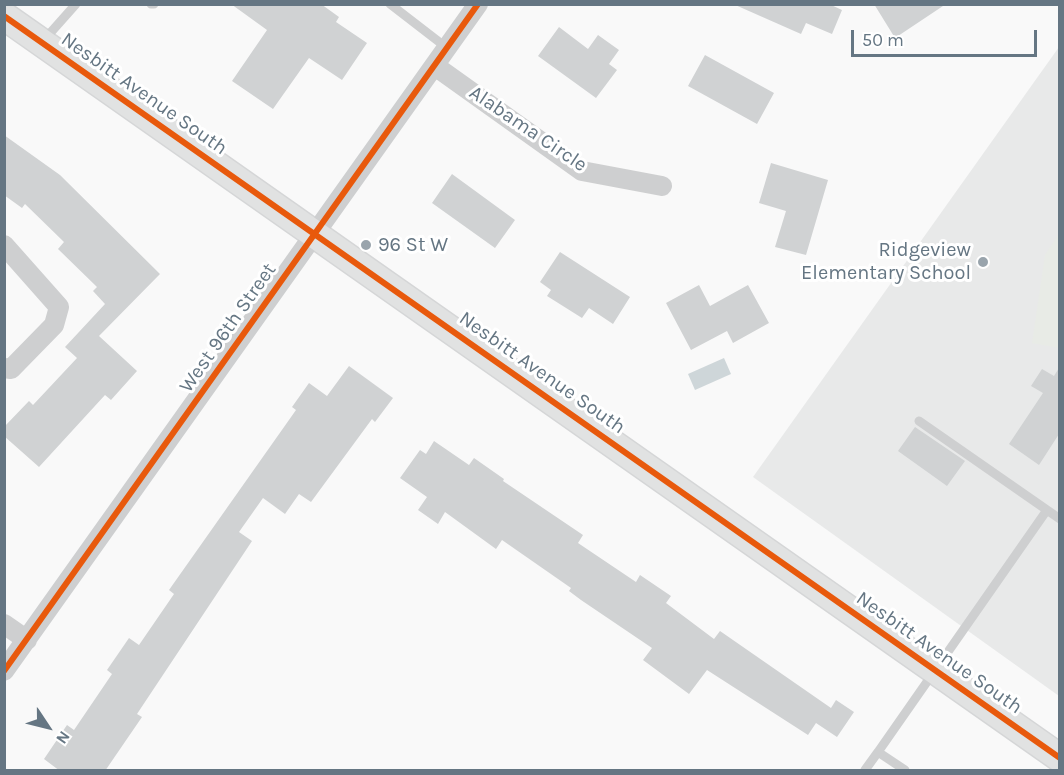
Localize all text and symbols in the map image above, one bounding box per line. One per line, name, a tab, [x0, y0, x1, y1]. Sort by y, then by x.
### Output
scale bar	[854, 18, 1040, 56]
street label: Nesbitt Avenue South	[56, 28, 232, 160]
text: 50 m	[862, 29, 904, 51]
street label: Alabama Circle	[464, 81, 592, 177]
place label: 96 St W	[378, 233, 448, 257]
marker: 96 St W	[359, 238, 373, 252]
place label: Ridgeview Elementary School	[801, 238, 971, 285]
marker: Ridgeview Elementary School	[976, 255, 990, 269]
street label: West 96th Street	[174, 259, 282, 397]
street label: Nesbitt Avenue South	[454, 307, 630, 439]
street label: Nesbitt Avenue South	[851, 587, 1027, 719]
north arrow	[18, 697, 78, 757]
text: N	[52, 727, 74, 748]

